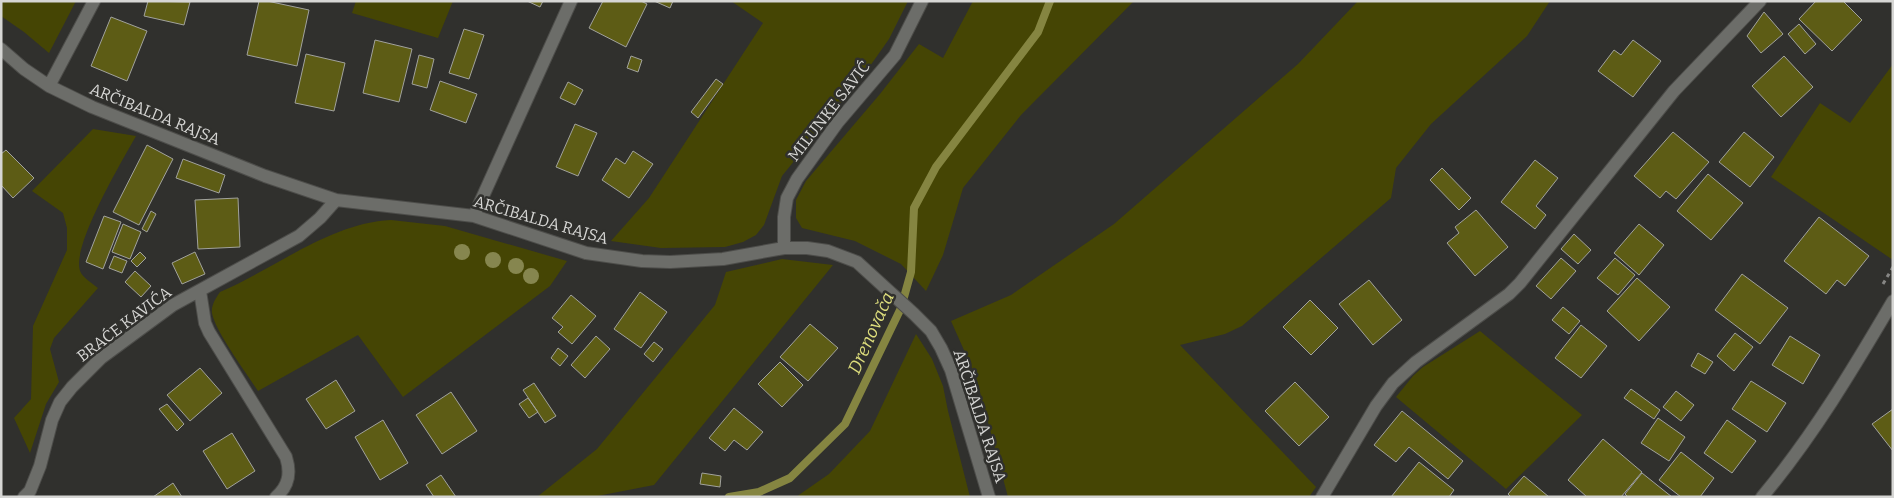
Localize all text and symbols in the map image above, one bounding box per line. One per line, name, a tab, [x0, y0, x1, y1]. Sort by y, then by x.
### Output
street label: MILUNKE SAVIĆ	[783, 56, 874, 165]
street label: ARČIBALDA RAJSA	[87, 78, 224, 149]
street label: ARČIBALDA RAJSA	[472, 191, 611, 248]
street label: BRAĆE KAVIĆA	[73, 281, 175, 366]
water label: Drenovača	[843, 289, 899, 377]
street label: ARČIBALDA RAJSA	[949, 347, 1012, 486]

